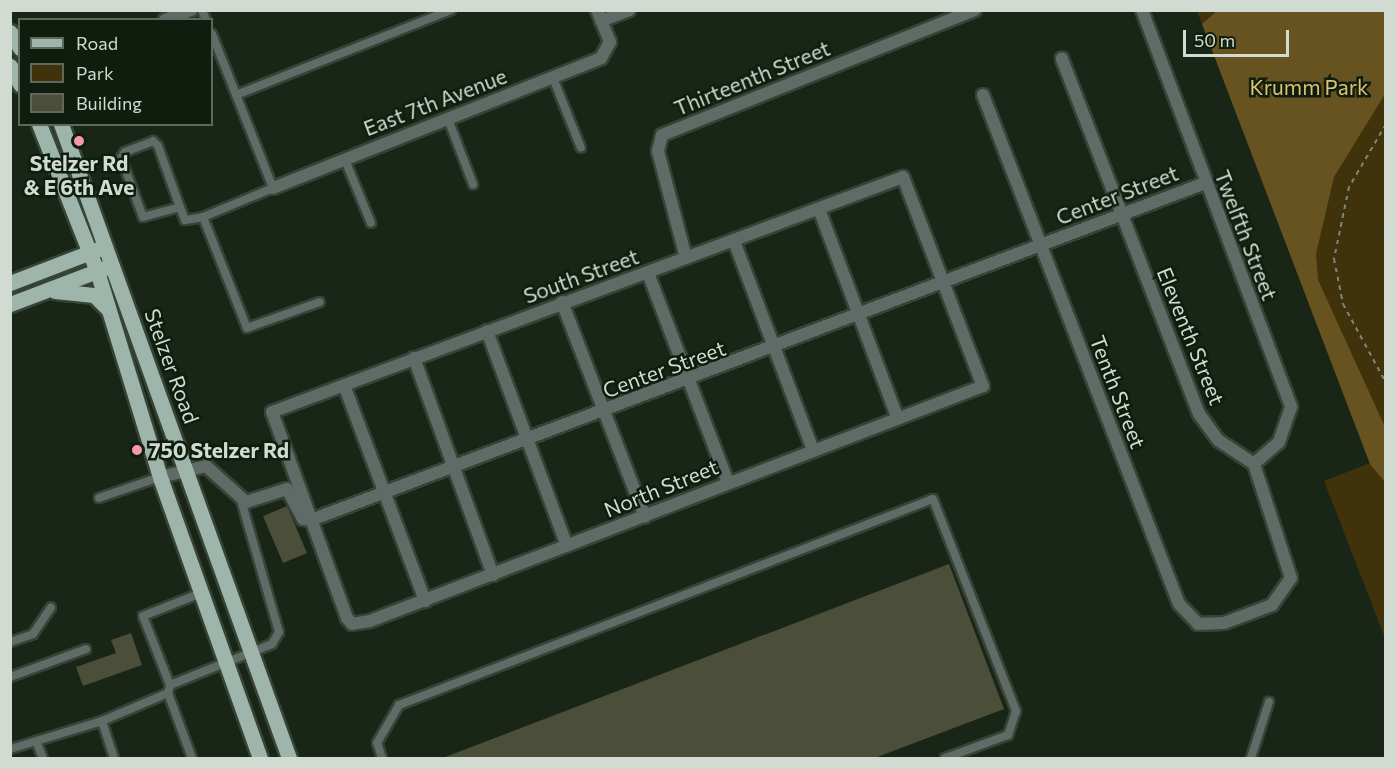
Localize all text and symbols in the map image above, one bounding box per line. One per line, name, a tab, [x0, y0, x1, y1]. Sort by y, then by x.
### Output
legend	[18, 18, 213, 126]
scale bar	[1186, 18, 1292, 56]
text: 50 m	[1194, 29, 1235, 51]
text: Road	[76, 32, 118, 54]
street label: Thirteenth Street	[670, 35, 834, 121]
text: Park	[76, 62, 114, 84]
street label: East 7th Avenue	[360, 63, 510, 141]
park label: Krumm Park	[1250, 74, 1368, 100]
text: Building	[76, 92, 142, 114]
marker: Stelzer Rd & E 6th Ave	[72, 134, 86, 148]
place label: Stelzer Rd & E 6th Ave	[24, 150, 134, 200]
street label: Center Street	[1052, 160, 1182, 230]
street label: Twelfth Street	[1210, 166, 1282, 304]
street label: South Street	[520, 244, 642, 308]
street label: Eleventh Street	[1152, 264, 1230, 408]
street label: Stelzer Road	[140, 305, 204, 427]
street label: Tenth Street	[1085, 332, 1151, 452]
street label: Center Street	[599, 335, 729, 403]
place label: 750 Stelzer Rd	[149, 437, 289, 463]
marker: 750 Stelzer Rd	[130, 443, 144, 457]
street label: North Street	[600, 454, 722, 522]

